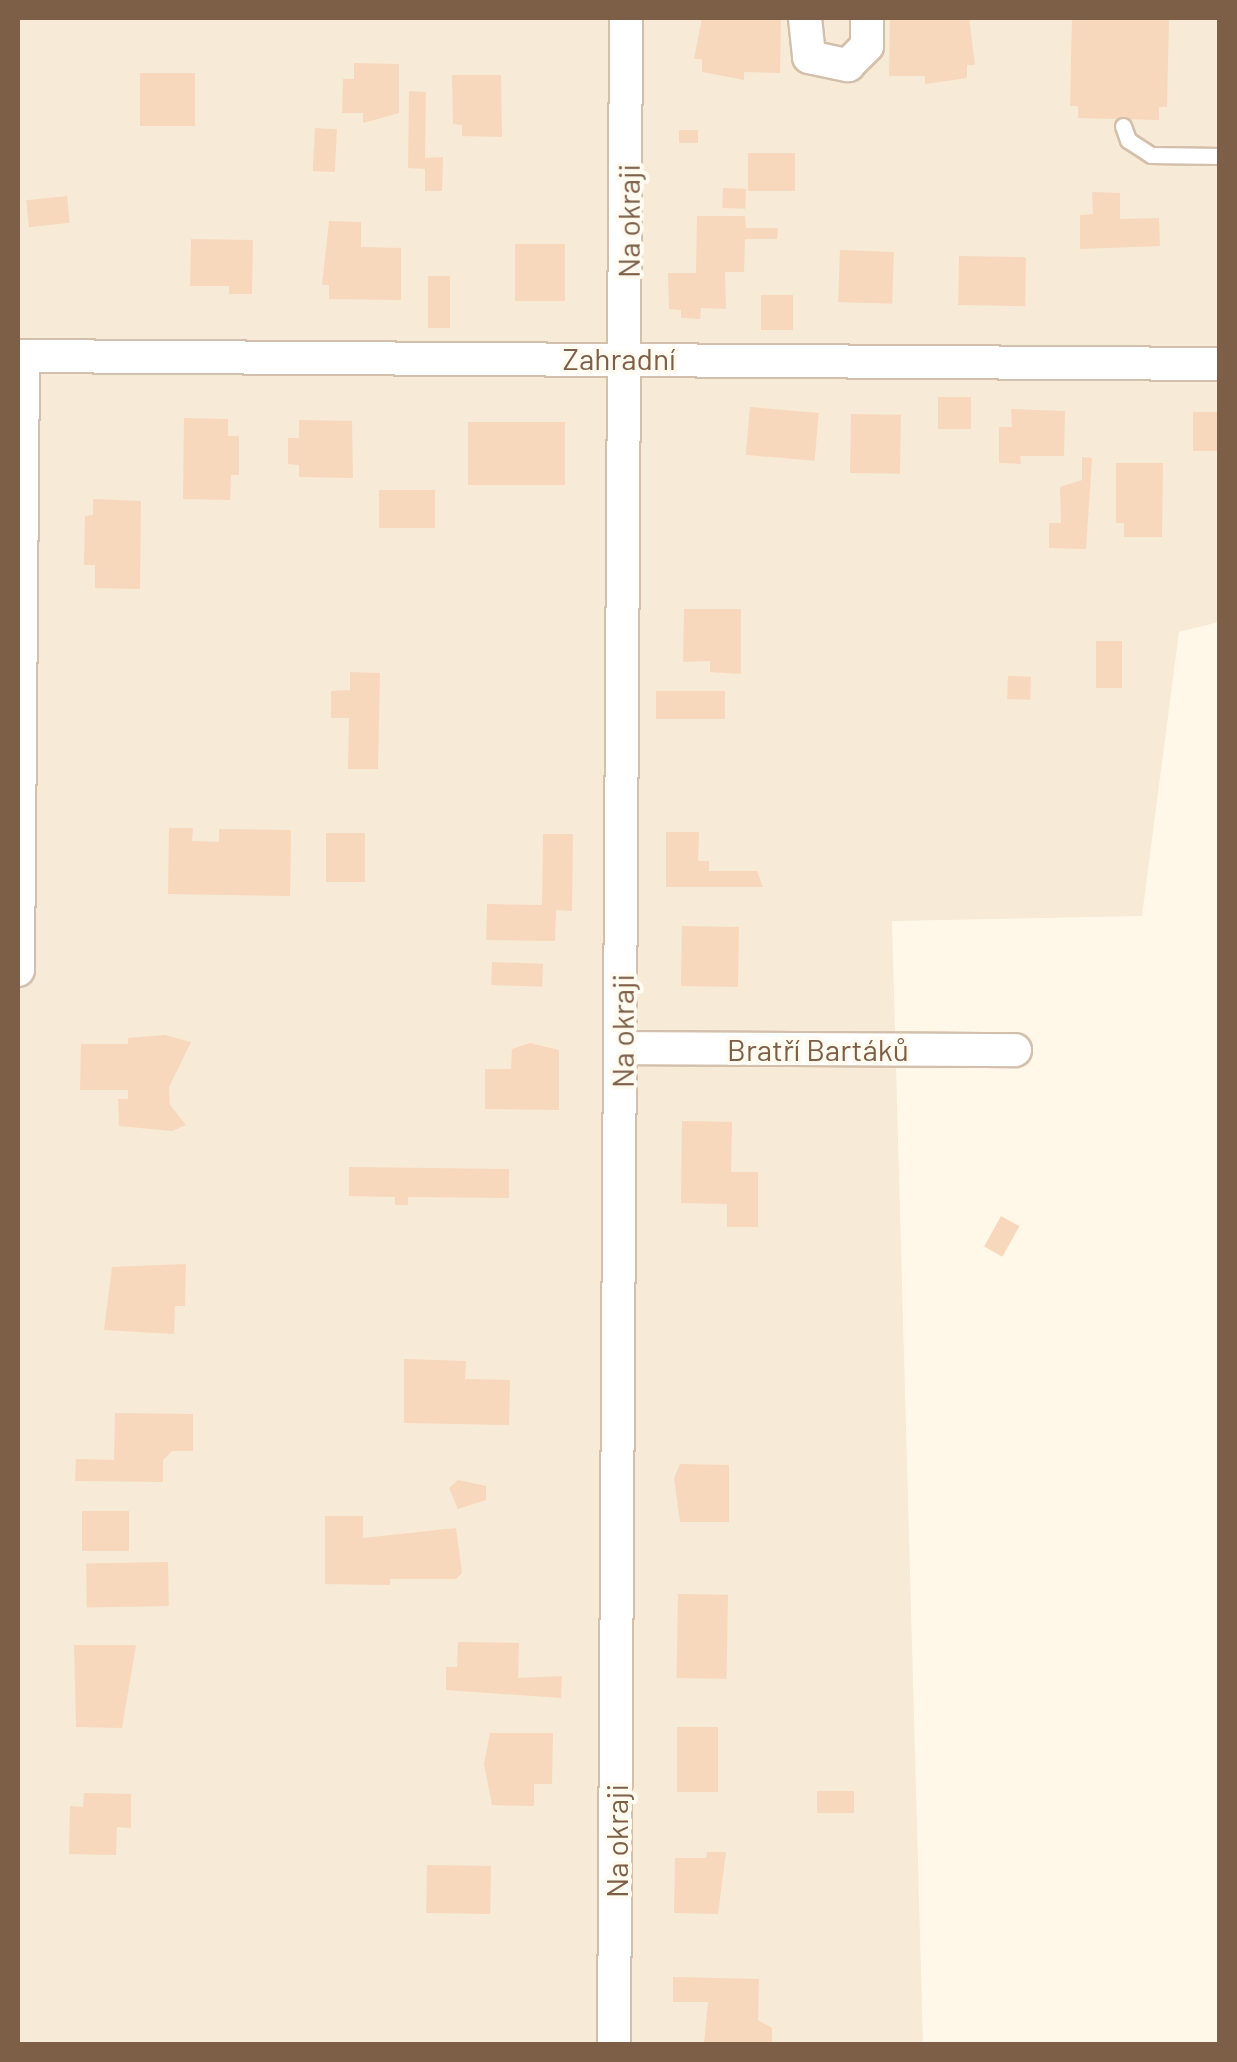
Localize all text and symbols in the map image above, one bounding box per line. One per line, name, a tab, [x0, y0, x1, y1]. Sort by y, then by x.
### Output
street label: Na okraji	[610, 164, 646, 278]
street label: Zahradní	[562, 340, 676, 376]
street label: Na okraji	[604, 974, 640, 1088]
street label: Bratří Bartáků	[727, 1031, 909, 1067]
street label: Na okraji	[598, 1784, 634, 1898]

